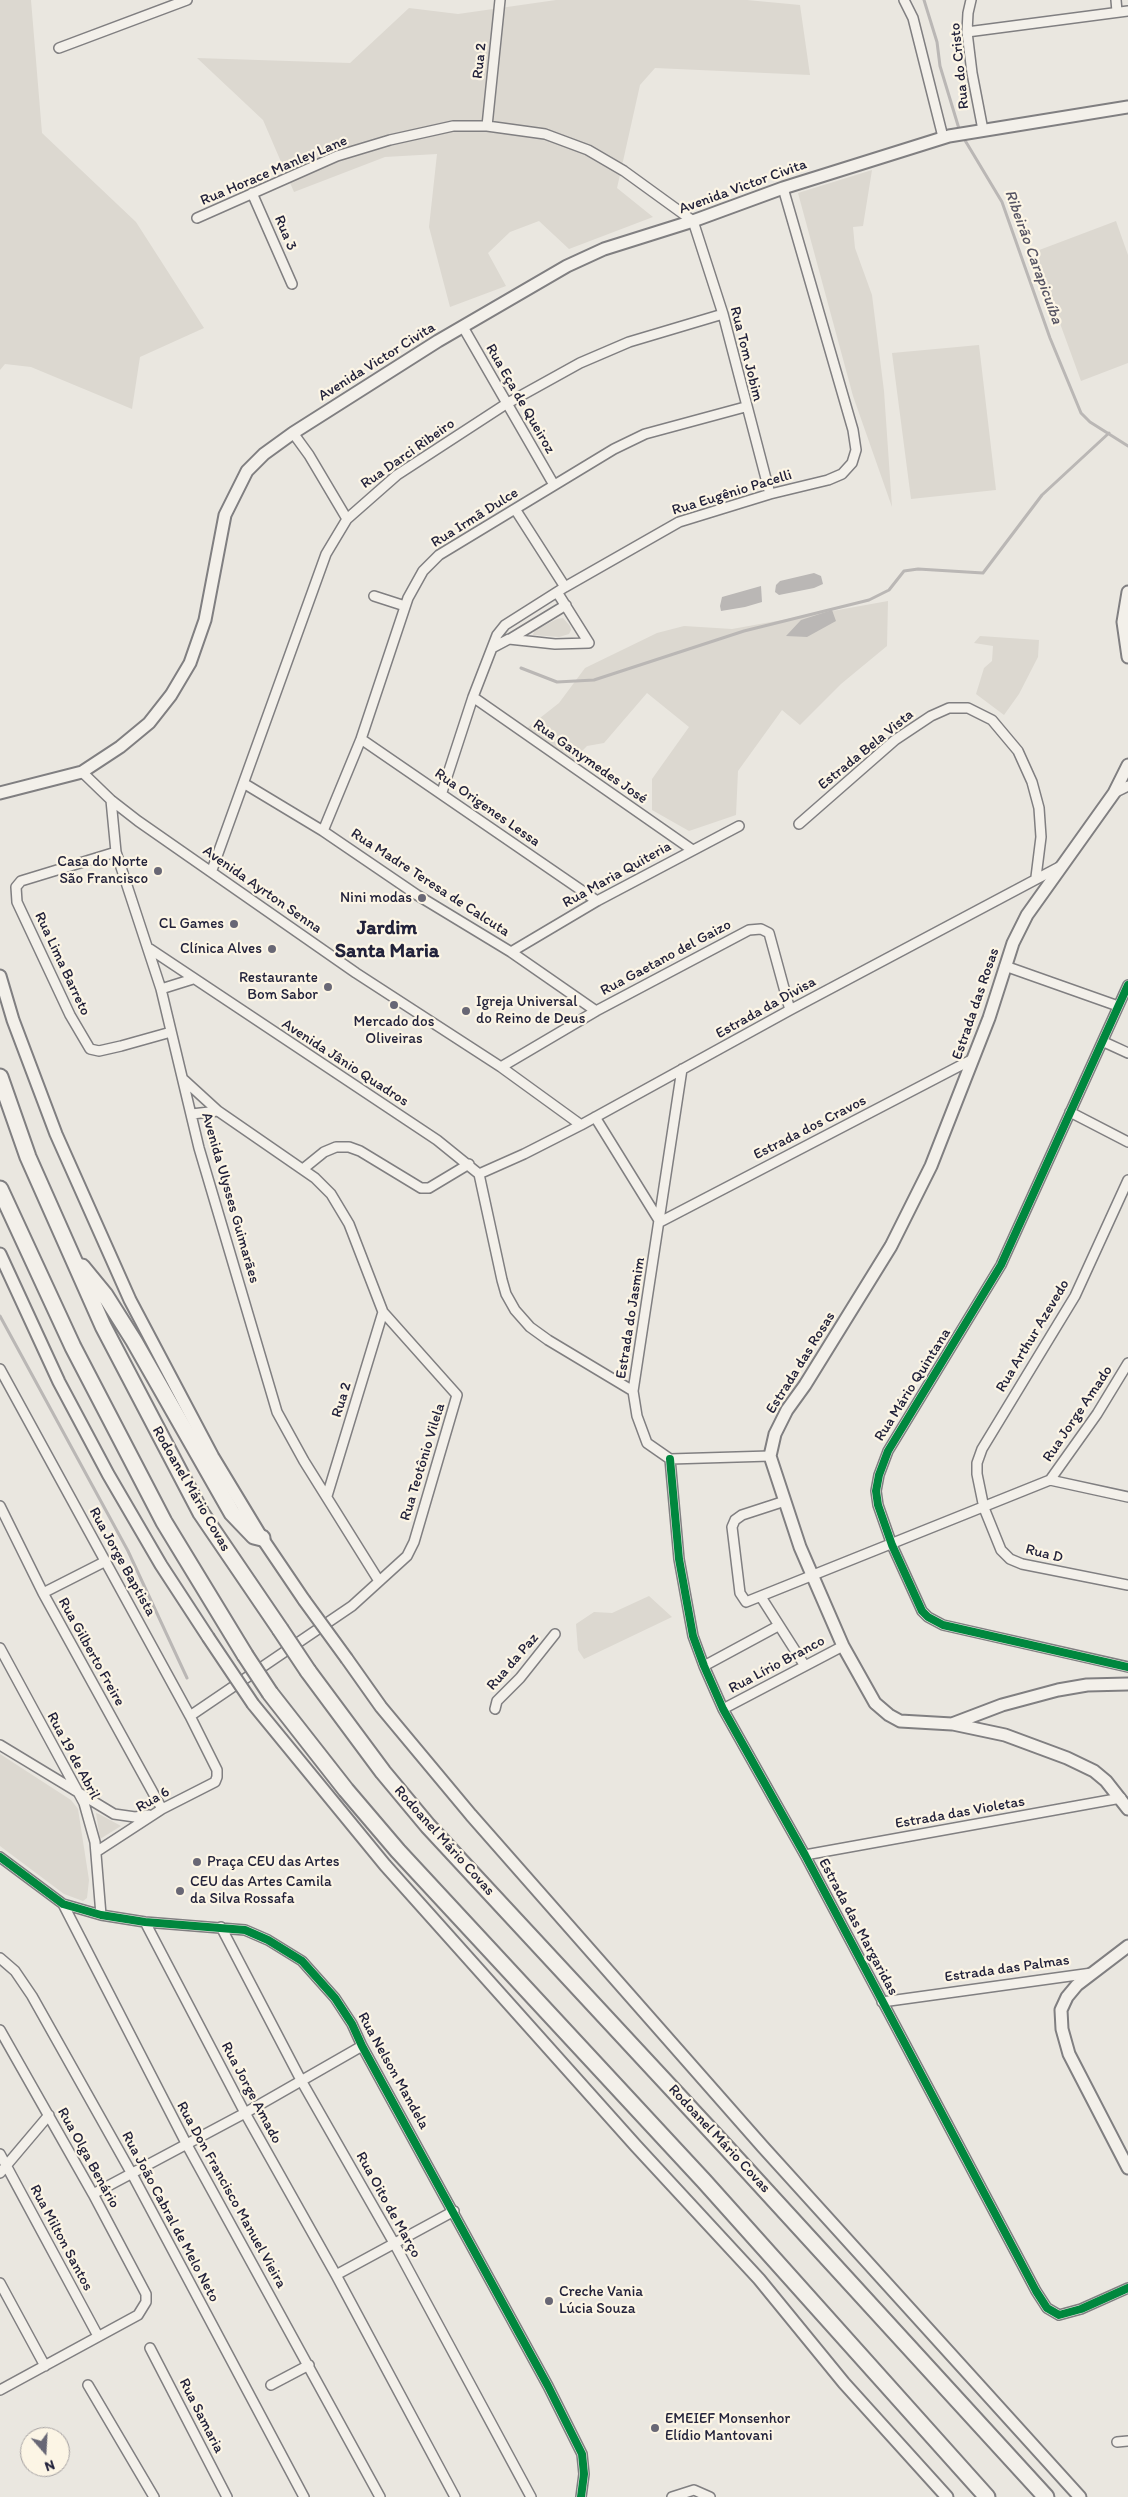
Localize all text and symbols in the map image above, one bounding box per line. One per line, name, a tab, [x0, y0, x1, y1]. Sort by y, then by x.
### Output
street label: Rua do Cristo	[947, 22, 973, 110]
street label: Rua 2	[469, 42, 491, 80]
street label: Rua Horace Manley Lane	[198, 132, 350, 210]
street label: Avenida Victor Civita	[677, 156, 809, 218]
water label: Ribeirão Carapicuíba	[1000, 187, 1066, 327]
street label: Rua 3	[270, 213, 300, 253]
street label: Rua Tom Jobim	[726, 305, 766, 403]
street label: Avenida Victor Civita	[315, 319, 439, 405]
street label: Rua Eça de Queiroz	[481, 341, 559, 457]
street label: Rua Darci Ribeiro	[357, 415, 459, 493]
street label: Rua Eugênio Pacelli	[670, 466, 794, 520]
street label: Rua Irmã Dulce	[428, 484, 522, 552]
street label: Estrada Bela Vista	[815, 706, 917, 794]
street label: Rua Ganymedes José	[529, 716, 651, 808]
street label: Rua Origenes Lessa	[431, 765, 543, 851]
street label: Rua Madre Teresa de Calcuta	[347, 825, 513, 941]
street label: Rua Maria Quiteria	[560, 838, 674, 912]
street label: Avenida Ayrton Senna	[199, 842, 325, 938]
place label: Casa do Norte São Francisco	[57, 853, 148, 888]
marker: Casa do Norte São Francisco	[152, 865, 164, 877]
place label: Nini modas	[340, 889, 412, 907]
marker: Nini modas	[416, 892, 428, 904]
street label: Rua Lima Barreto	[30, 909, 94, 1019]
place label: CL Games	[159, 915, 224, 933]
street label: Rua Gaetano del Gaizo	[598, 916, 734, 1000]
district label: Jardim Santa Maria	[335, 917, 439, 964]
marker: CL Games	[228, 918, 240, 930]
place label: Clínica Alves	[180, 940, 262, 958]
marker: Clínica Alves	[266, 943, 278, 955]
street label: Estrada das Rosas	[948, 946, 1004, 1062]
place label: Restaurante Bom Sabor	[239, 969, 318, 1004]
street label: Estrada da Divisa	[713, 973, 819, 1043]
marker: Restaurante Bom Sabor	[322, 981, 334, 993]
place label: Igreja Universal do Reino de Deus	[476, 993, 585, 1028]
marker: Mercado dos Oliveiras	[388, 999, 400, 1011]
marker: Igreja Universal do Reino de Deus	[460, 1005, 472, 1017]
place label: Mercado dos Oliveiras	[354, 1013, 434, 1048]
street label: Avenida Jânio Quadros	[278, 1015, 412, 1111]
street label: Estrada dos Cravos	[751, 1092, 869, 1164]
street label: Avenida Ulysses Guimarães	[197, 1111, 263, 1285]
street label: Estrada do Jasmim	[613, 1256, 649, 1380]
street label: Rua Arthur Azevedo	[992, 1276, 1074, 1396]
street label: Estrada das Rosas	[762, 1309, 840, 1417]
street label: Rua Mário Quintana	[871, 1325, 955, 1445]
street label: Rua Jorge Amado	[1039, 1362, 1117, 1466]
street label: Rua 2	[328, 1380, 356, 1420]
street label: Rua Teotônio Vilela	[397, 1401, 449, 1523]
street label: Rodoanel Mário Covas	[148, 1423, 234, 1555]
street label: Rua Jorge Baptista	[85, 1504, 159, 1620]
street label: Rua D	[1023, 1541, 1065, 1567]
street label: Rua Gilberto Freire	[54, 1595, 128, 1709]
street label: Rua da Paz	[483, 1630, 543, 1694]
street label: Rua Lírio Branco	[726, 1632, 828, 1698]
street label: Rua 19 de Abril	[42, 1709, 104, 1803]
street label: Rodoanel Mário Covas	[390, 1782, 498, 1900]
street label: Rua 6	[133, 1783, 173, 1817]
street label: Estrada das Violetas	[894, 1793, 1026, 1833]
place label: Praça CEU das Artes	[207, 1853, 340, 1871]
street label: Estrada das Margaridas	[814, 1855, 902, 1999]
marker: Praça CEU das Artes	[191, 1856, 203, 1868]
place label: CEU das Artes Camila da Silva Rossafa	[190, 1873, 332, 1908]
marker: CEU das Artes Camila da Silva Rossafa	[174, 1885, 186, 1897]
street label: Estrada das Palmas	[943, 1951, 1071, 1987]
street label: Rua Nelson Mandela	[353, 2009, 433, 2133]
street label: Rua Jorge Amado	[217, 2039, 285, 2147]
street label: Rodoanel Mário Covas	[664, 2081, 774, 2197]
street label: Rua Don Francisco Manuel Vieira	[172, 2098, 290, 2292]
street label: Rua Olga Benário	[53, 2105, 123, 2211]
street label: Rua João Cabral de Melo Neto	[117, 2128, 223, 2306]
street label: Rua Oito de Março	[351, 2149, 425, 2261]
street label: Rua Milton Santos	[25, 2182, 97, 2294]
place label: Creche Vania Lúcia Souza	[559, 2283, 643, 2318]
marker: Creche Vania Lúcia Souza	[543, 2295, 555, 2307]
street label: Rua Samaria	[174, 2376, 228, 2456]
place label: EMEIEF Monsenhor Elídio Mantovani	[665, 2410, 790, 2445]
marker: EMEIEF Monsenhor Elídio Mantovani	[649, 2422, 661, 2434]
north arrow	[20, 2427, 70, 2477]
text: N	[42, 2456, 57, 2475]

